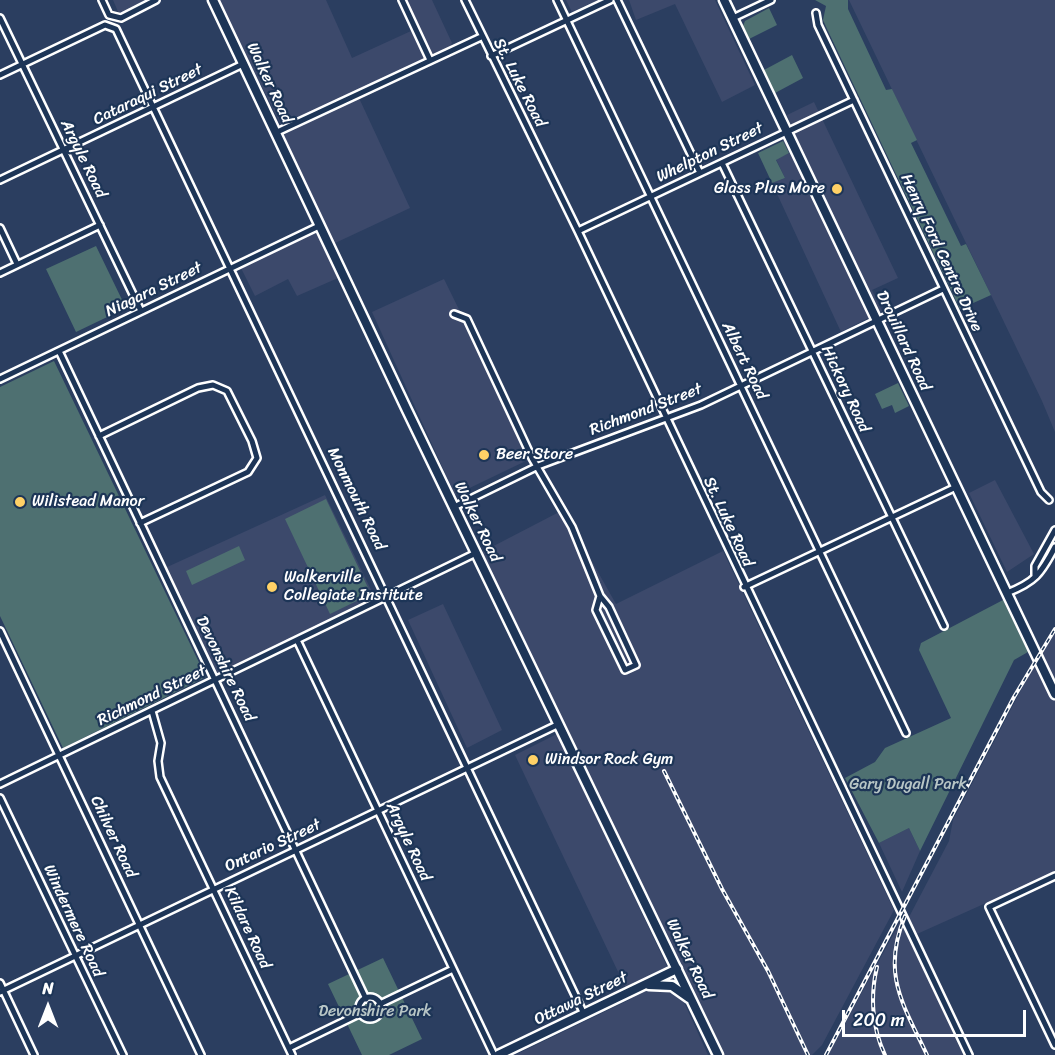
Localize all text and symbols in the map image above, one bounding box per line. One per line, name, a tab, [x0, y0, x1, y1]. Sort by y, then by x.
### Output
street label: St. Luke Road	[488, 35, 550, 131]
street label: Walker Road	[242, 40, 296, 126]
street label: Cataraqui Street	[90, 60, 206, 130]
street label: Argyle Road	[56, 117, 110, 201]
street label: Whelpton Street	[654, 119, 766, 187]
street label: Henry Ford Centre Drive	[896, 171, 986, 335]
place label: Glass Plus More	[714, 179, 825, 199]
marker: Glass Plus More	[830, 182, 844, 196]
street label: Niagara Street	[103, 258, 205, 322]
street label: Drouillard Road	[872, 288, 934, 394]
street label: Albert Road	[717, 319, 771, 403]
street label: Hickory Road	[817, 342, 873, 436]
street label: Richmond Street	[587, 380, 705, 440]
street label: Monmouth Road	[323, 444, 389, 554]
place label: Beer Store	[496, 445, 573, 465]
marker: Beer Store	[477, 448, 491, 462]
street label: St. Luke Road	[699, 474, 757, 570]
street label: Walker Road	[449, 479, 505, 565]
place label: Wilistead Manor	[32, 492, 144, 512]
marker: Wilistead Manor	[13, 495, 27, 509]
place label: Walkerville Collegiate Institute	[284, 568, 423, 606]
marker: Walkerville Collegiate Institute	[265, 580, 279, 594]
street label: Devonshire Road	[191, 613, 259, 725]
street label: Richmond Street	[94, 661, 210, 731]
place label: Windsor Rock Gym	[545, 750, 673, 770]
marker: Windsor Rock Gym	[526, 753, 540, 767]
park label: Gary Dugall Park	[849, 775, 967, 795]
street label: Chilver Road	[86, 793, 140, 881]
street label: Argyle Road	[381, 800, 435, 884]
street label: Ontario Street	[222, 815, 324, 877]
street label: Windermere Road	[39, 862, 107, 980]
street label: Kildare Road	[220, 884, 274, 972]
street label: Walker Road	[661, 916, 717, 1002]
street label: Ottawa Street	[531, 968, 631, 1030]
text: N	[42, 974, 54, 1003]
north arrow	[18, 977, 78, 1037]
scale bar	[845, 998, 1030, 1036]
park label: Devonshire Park	[318, 1002, 432, 1022]
text: 200 m	[853, 1004, 905, 1036]

